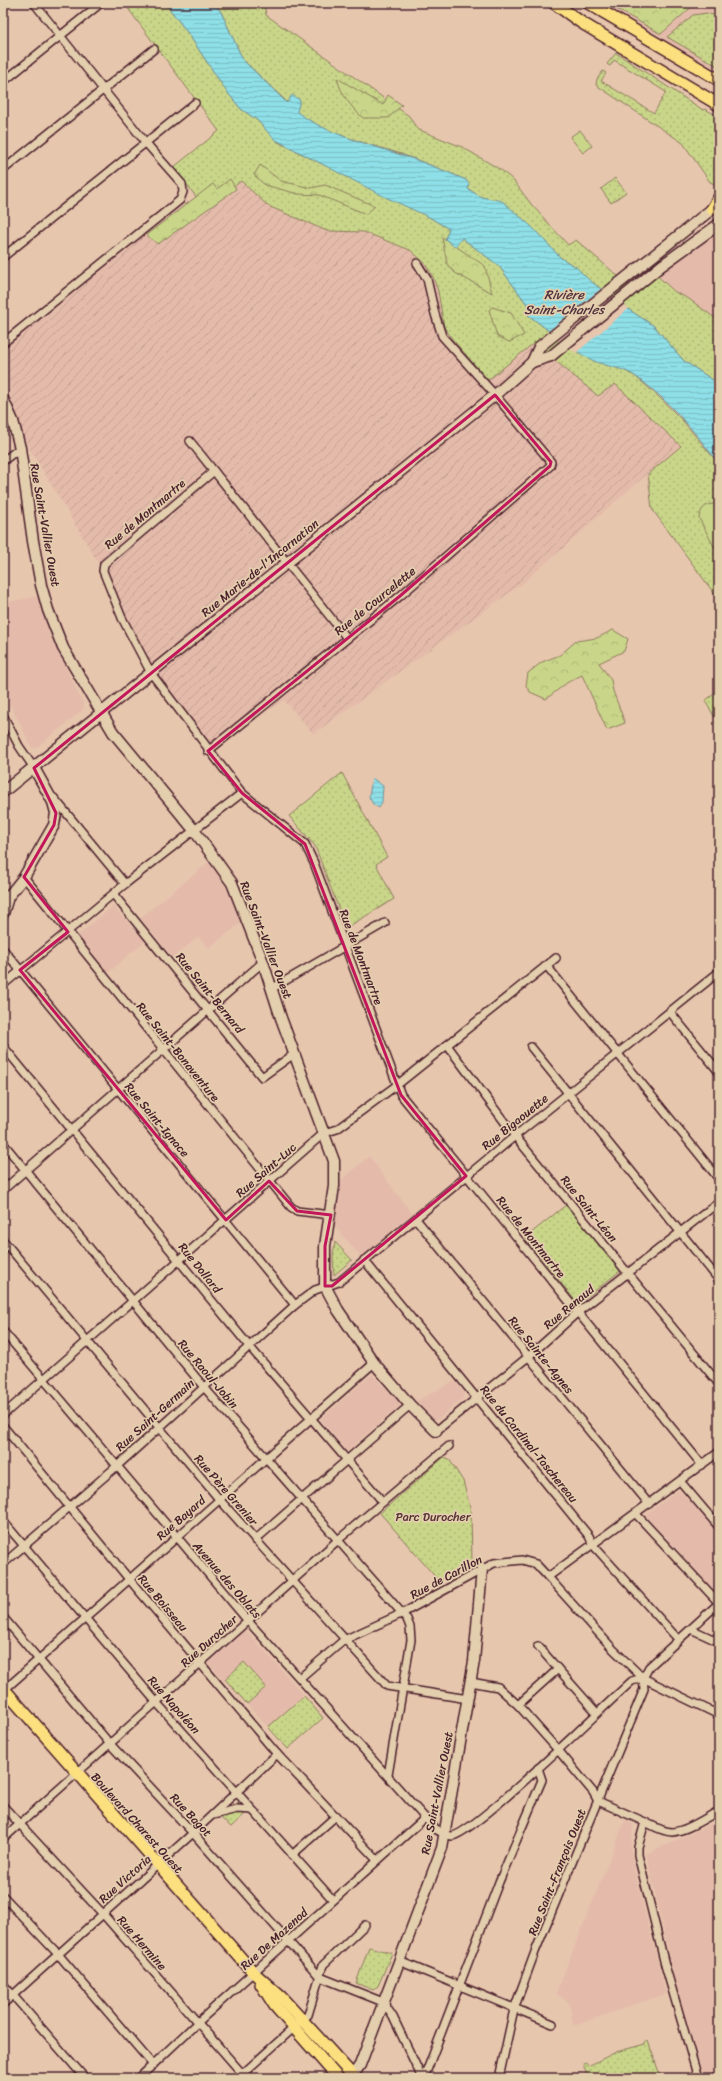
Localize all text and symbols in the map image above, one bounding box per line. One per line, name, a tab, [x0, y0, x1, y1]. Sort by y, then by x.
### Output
water label: Rivière Saint-Charles	[524, 283, 605, 321]
street label: Rue Saint-Vallier Ouest	[23, 462, 67, 588]
street label: Rue de Montmartre	[99, 473, 191, 555]
street label: Rue Marie-de-l'Incarnation	[196, 513, 324, 623]
street label: Rue de Courcelette	[329, 561, 421, 641]
street label: Rue Saint-Vallier Ouest	[233, 878, 299, 1002]
street label: Rue de Montmartre	[333, 906, 389, 1008]
street label: Rue Saint-Bernard	[170, 947, 250, 1039]
street label: Rue Saint-Bonaventure	[131, 997, 226, 1107]
street label: Rue Saint-Ignace	[119, 1077, 195, 1163]
street label: Rue Bigaouette	[477, 1088, 553, 1156]
street label: Rue Saint-Luc	[230, 1137, 302, 1203]
street label: Rue Saint-Léon	[555, 1170, 623, 1248]
street label: Rue de Montmartre	[491, 1191, 572, 1283]
street label: Rue Dollard	[172, 1238, 229, 1300]
street label: Rue Renaud	[538, 1278, 600, 1335]
street label: Rue Sainte-Agnes	[503, 1311, 580, 1399]
street label: Rue Raoul-Jobin	[172, 1334, 244, 1414]
street label: Rue Saint-Germain	[110, 1373, 200, 1457]
street label: Rue du Cardinal-Taschereau	[474, 1380, 584, 1508]
street label: Rue Père Grenier	[188, 1449, 264, 1532]
street label: Rue Bayard	[151, 1490, 211, 1546]
park label: Parc Durocher	[395, 1506, 472, 1528]
street label: Avenue des Oblats	[186, 1535, 267, 1624]
street label: Rue de Carillon	[406, 1548, 487, 1605]
street label: Rue Boisseau	[132, 1569, 194, 1637]
street label: Rue Durocher	[175, 1608, 244, 1673]
street label: Rue Napoléon	[142, 1671, 206, 1740]
street label: Rue Saint-Vallier Ouest	[414, 1730, 460, 1856]
street label: Boulevard Charest Ouest	[85, 1767, 189, 1879]
street label: Rue Bagot	[164, 1788, 218, 1842]
street label: Rue Saint-François Ouest	[521, 1805, 593, 1939]
street label: Rue Victoria	[93, 1849, 157, 1909]
street label: Rue De Mazenod	[235, 1902, 314, 1976]
street label: Rue Hermine	[112, 1910, 172, 1976]

